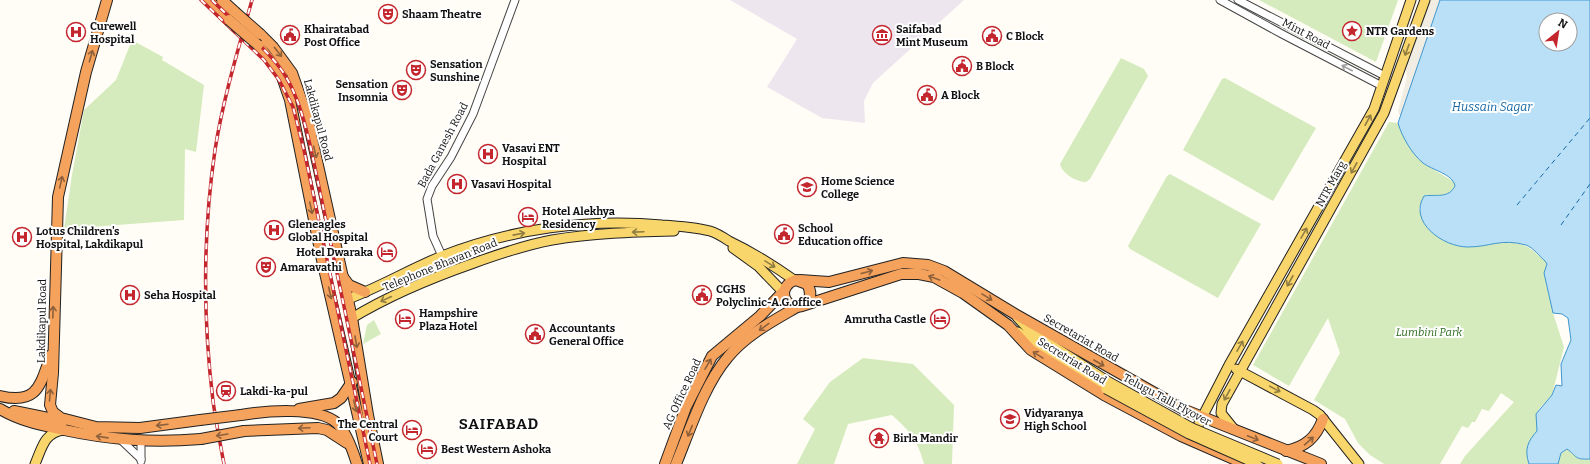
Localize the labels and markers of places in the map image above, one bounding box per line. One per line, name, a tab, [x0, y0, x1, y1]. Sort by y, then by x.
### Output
theatre icon: Shaam Theatre	[377, 3, 399, 25]
place label: Shaam Theatre	[402, 8, 482, 21]
place label: Curewell Hospital	[90, 20, 137, 46]
place icon: NTR Gardens	[1341, 20, 1363, 42]
hospital icon: Curewell Hospital	[65, 21, 87, 43]
place label: Khairatabad Post Office	[304, 23, 370, 49]
place label: Saifabad Mint Museum	[896, 23, 968, 49]
public building icon: Khairatabad Post Office	[279, 24, 301, 46]
museum icon: Saifabad Mint Museum	[871, 24, 893, 46]
public building icon: C Block	[981, 25, 1003, 47]
place label: NTR Gardens	[1366, 25, 1435, 38]
place label: C Block	[1006, 30, 1044, 43]
public building icon: B Block	[951, 55, 973, 77]
place label: Sensation Sunshine	[430, 58, 483, 84]
theatre icon: Sensation Sunshine	[405, 59, 427, 81]
place label: B Block	[976, 60, 1015, 73]
place label: Sensation Insomnia	[335, 78, 389, 104]
theatre icon: Sensation Insomnia	[391, 79, 413, 101]
public building icon: A Block	[916, 84, 938, 106]
place label: A Block	[941, 89, 980, 102]
place label: Vasavi ENT Hospital	[502, 142, 560, 168]
hospital icon: Vasavi ENT Hospital	[477, 143, 499, 165]
hospital icon: Vasavi Hospital	[446, 173, 468, 195]
place label: Home Science College	[821, 175, 895, 201]
school or university icon: Home Science College	[796, 176, 818, 198]
place label: Vasavi Hospital	[471, 178, 552, 191]
place label: Hotel Alekhya Residency	[542, 205, 616, 231]
hotel icon: Hotel Alekhya Residency	[517, 206, 539, 228]
place label: Gleneagles Global Hospital	[288, 218, 369, 244]
hospital icon: Gleneagles Global Hospital	[263, 219, 285, 241]
place label: School Education office	[798, 222, 883, 248]
public building icon: School Education office	[773, 223, 795, 245]
place label: Lotus Children's Hospital, Lakdikapul	[36, 225, 144, 251]
hospital icon: Lotus Children's Hospital, Lakdikapul	[11, 226, 33, 248]
hotel icon: Hotel Dwaraka	[376, 241, 398, 263]
place label: Hotel Dwaraka	[296, 246, 374, 259]
theatre icon: Amaravathi	[255, 256, 277, 278]
place label: Amaravathi	[280, 261, 342, 274]
place label: CGHS Polyclinic-A.G.office	[716, 283, 821, 309]
hospital icon: Seha Hospital	[119, 284, 141, 306]
public building icon: CGHS Polyclinic-A.G.office	[691, 284, 713, 306]
place label: Seha Hospital	[144, 289, 217, 302]
place label: Hampshire Plaza Hotel	[419, 307, 478, 333]
hotel icon: Hampshire Plaza Hotel	[394, 308, 416, 330]
hotel icon: Amrutha Castle	[929, 308, 951, 330]
place label: Amrutha Castle	[844, 313, 926, 326]
place label: Accountants General Office	[549, 322, 624, 348]
public building icon: Accountants General Office	[524, 323, 546, 345]
station icon: Lakdi-ka-pul	[215, 380, 237, 402]
place label: Lakdi-ka-pul	[240, 385, 308, 398]
place label: Vidyaranya High School	[1024, 407, 1087, 433]
school or university icon: Vidyaranya High School	[999, 408, 1021, 430]
place label: The Central Court	[338, 418, 399, 444]
hotel icon: The Central Court	[401, 419, 423, 441]
temple icon: Birla Mandir	[868, 427, 890, 449]
place label: Birla Mandir	[893, 432, 959, 445]
hotel icon: Best Western Ashoka	[416, 438, 438, 460]
place label: Best Western Ashoka	[441, 443, 552, 456]

